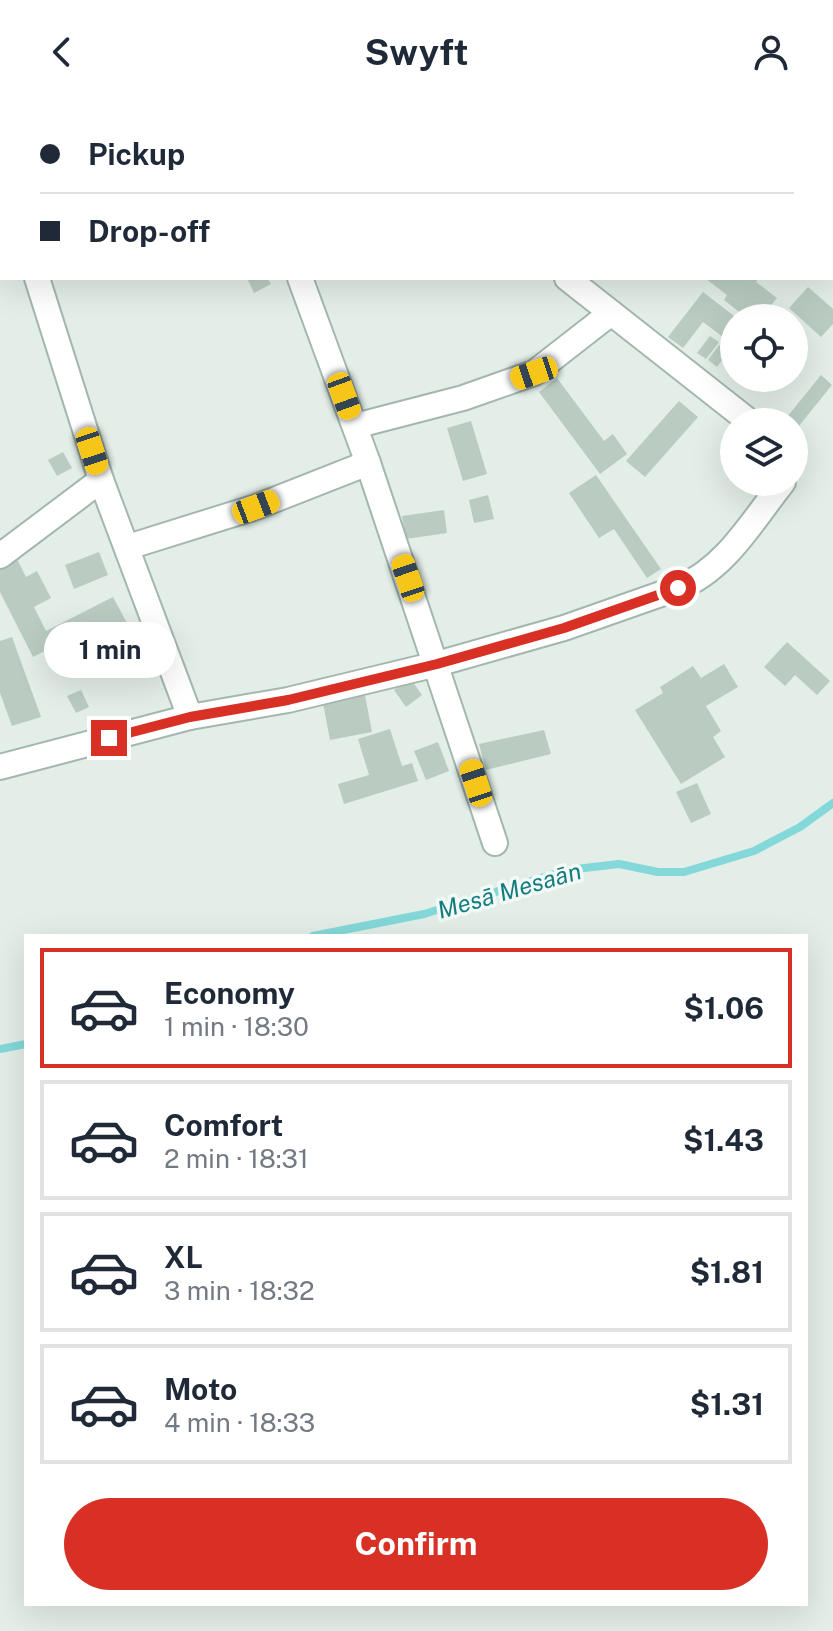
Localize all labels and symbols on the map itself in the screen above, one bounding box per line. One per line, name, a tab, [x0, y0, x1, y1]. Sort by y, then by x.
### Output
car	[507, 354, 561, 392]
car	[325, 369, 363, 423]
car	[73, 424, 111, 478]
car	[229, 487, 283, 527]
car	[389, 551, 427, 605]
route start	[660, 570, 696, 606]
callout: 1 min	[43, 622, 175, 678]
route end	[91, 720, 127, 756]
car	[457, 756, 495, 810]
water label: Mesā Mesaān	[434, 856, 584, 924]

